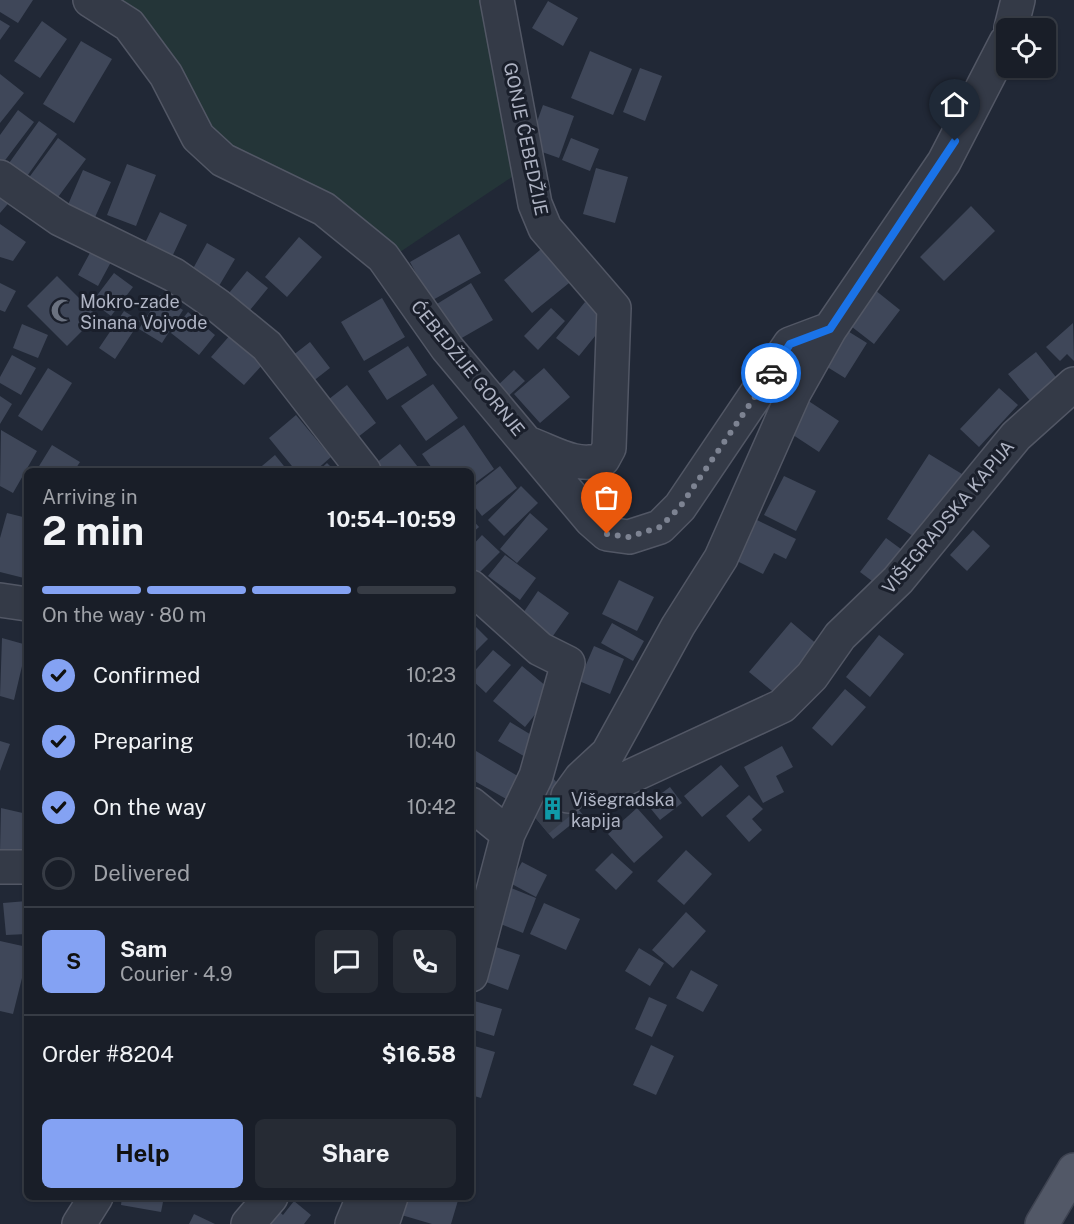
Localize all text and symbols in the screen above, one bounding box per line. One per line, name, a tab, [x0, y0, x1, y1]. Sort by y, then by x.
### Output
map controls	[996, 18, 1056, 78]
button: locate	[996, 18, 1056, 78]
street label: GONJE ĆEBEDŽIJE	[499, 60, 553, 218]
pin	[929, 79, 980, 141]
icon: home	[938, 88, 971, 121]
place label: Mokro-zade Sinana Vojvode	[80, 291, 207, 333]
street label: ĆEBEDŽIJE GORNJE	[407, 295, 530, 440]
mosque icon: Mokro-zade Sinana Vojvode	[49, 298, 75, 324]
courier	[741, 343, 801, 403]
icon: car	[755, 357, 788, 390]
street label: VIŠEGRADSKA KAPIJA	[878, 436, 1018, 598]
pin	[581, 472, 632, 534]
icon: bag	[590, 481, 623, 514]
text: Arriving in	[42, 485, 137, 509]
text: 10:54–10:59	[327, 506, 456, 532]
text: 2 min	[42, 508, 144, 554]
text: On the way · 80 m	[42, 603, 206, 627]
icon: check	[42, 659, 75, 692]
text: Confirmed	[93, 662, 200, 688]
text: 10:23	[406, 663, 456, 687]
icon: check	[42, 725, 75, 758]
text: Preparing	[93, 728, 194, 754]
text: 10:40	[406, 729, 456, 753]
place label: Višegradska kapija	[571, 789, 674, 831]
icon: check	[42, 791, 75, 824]
text: On the way	[93, 794, 206, 820]
text: 10:42	[407, 795, 456, 819]
building icon: Višegradska kapija	[540, 796, 566, 822]
text: Delivered	[93, 860, 190, 886]
button: chat	[315, 930, 378, 993]
button: phone	[393, 930, 456, 993]
text: Sam	[120, 936, 167, 962]
text: S	[66, 948, 81, 974]
text: Courier · 4.9	[120, 962, 232, 986]
text: Order #8204	[42, 1041, 174, 1067]
text: $16.58	[382, 1041, 456, 1067]
button: Help	[42, 1119, 243, 1188]
button: Share	[255, 1119, 456, 1188]

